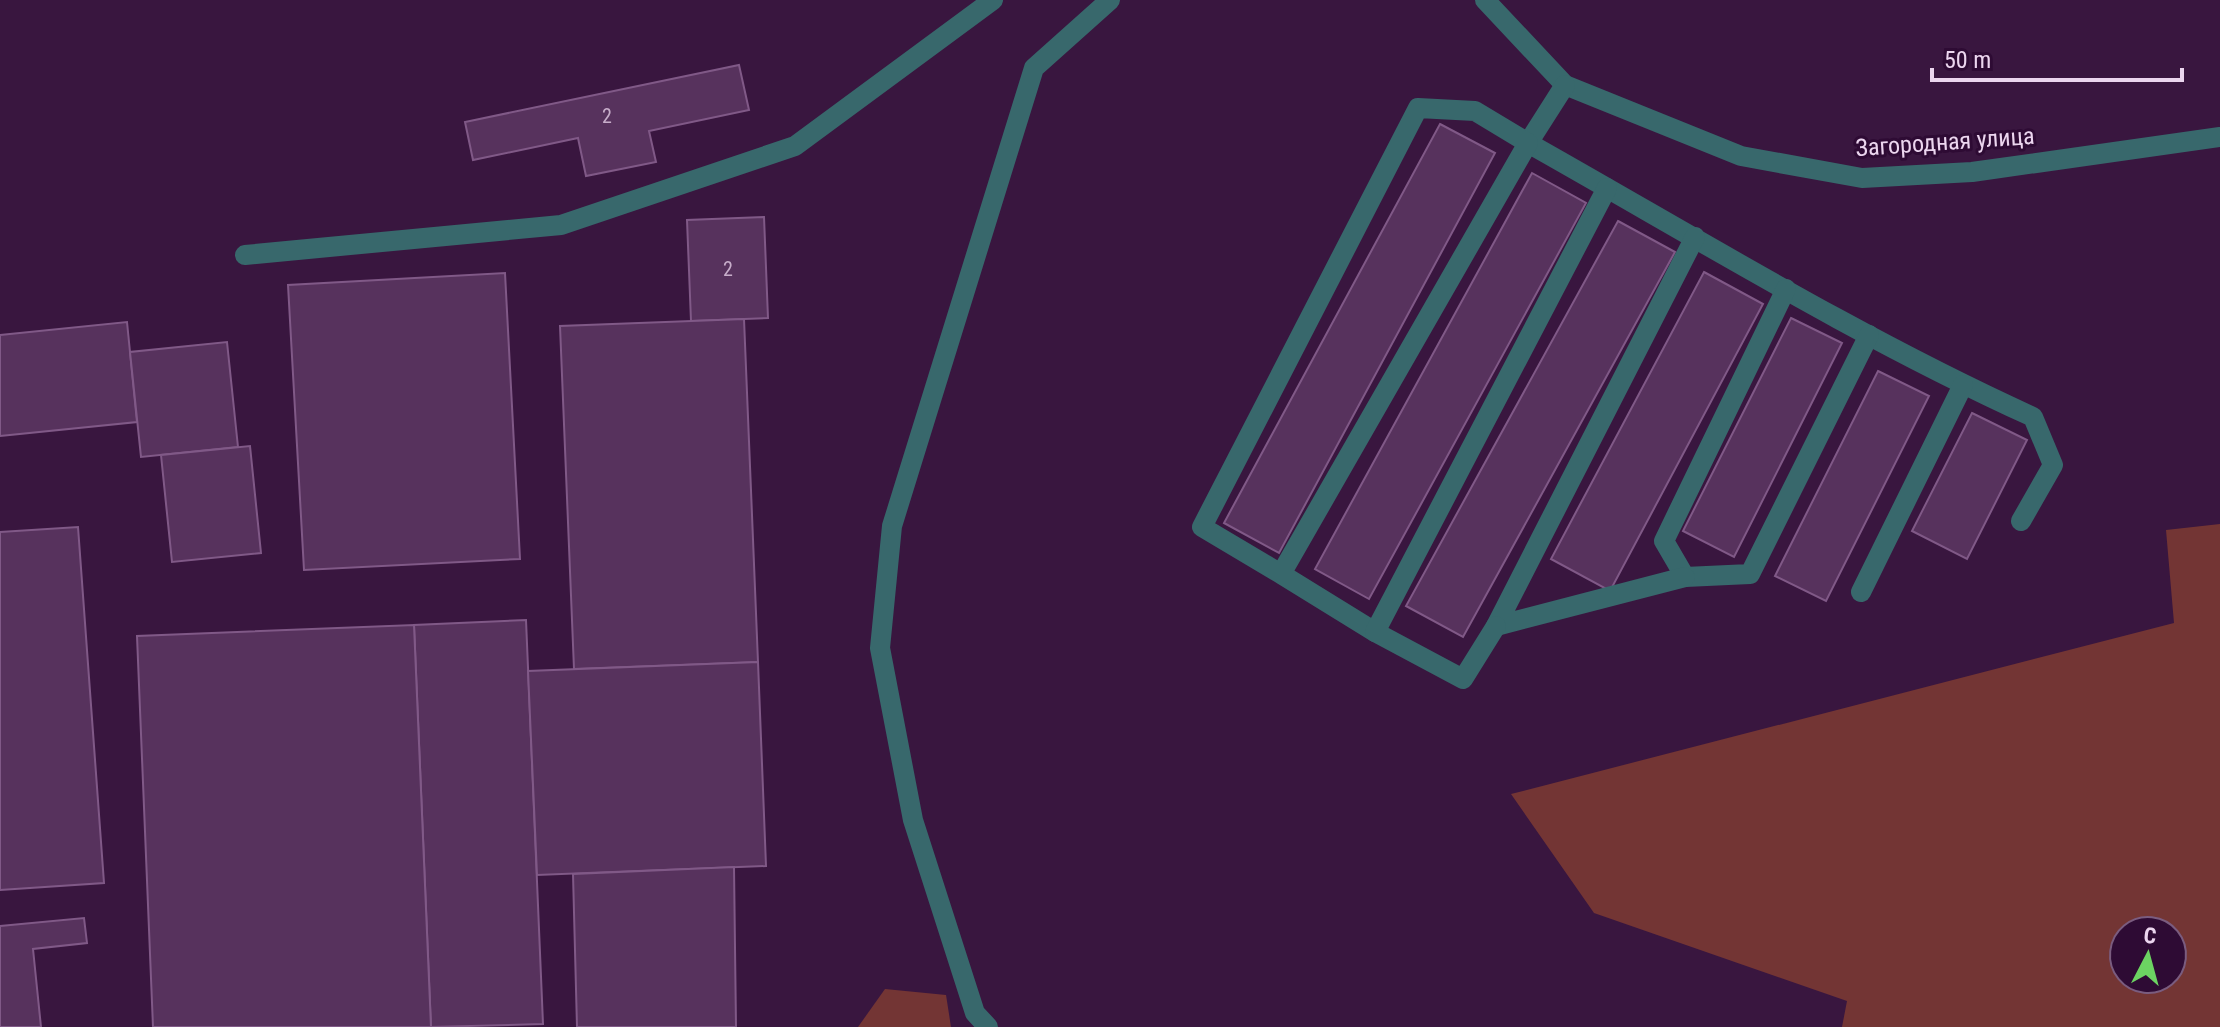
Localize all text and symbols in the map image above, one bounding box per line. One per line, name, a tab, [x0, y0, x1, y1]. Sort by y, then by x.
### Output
scale bar	[1932, 32, 2182, 82]
text: 50 m	[1944, 46, 1991, 74]
house number: 2	[602, 104, 612, 128]
street label: Загородная улица	[1855, 122, 2035, 162]
house number: 2	[723, 257, 733, 281]
north arrow	[2108, 915, 2188, 995]
text: С	[2142, 923, 2158, 949]

